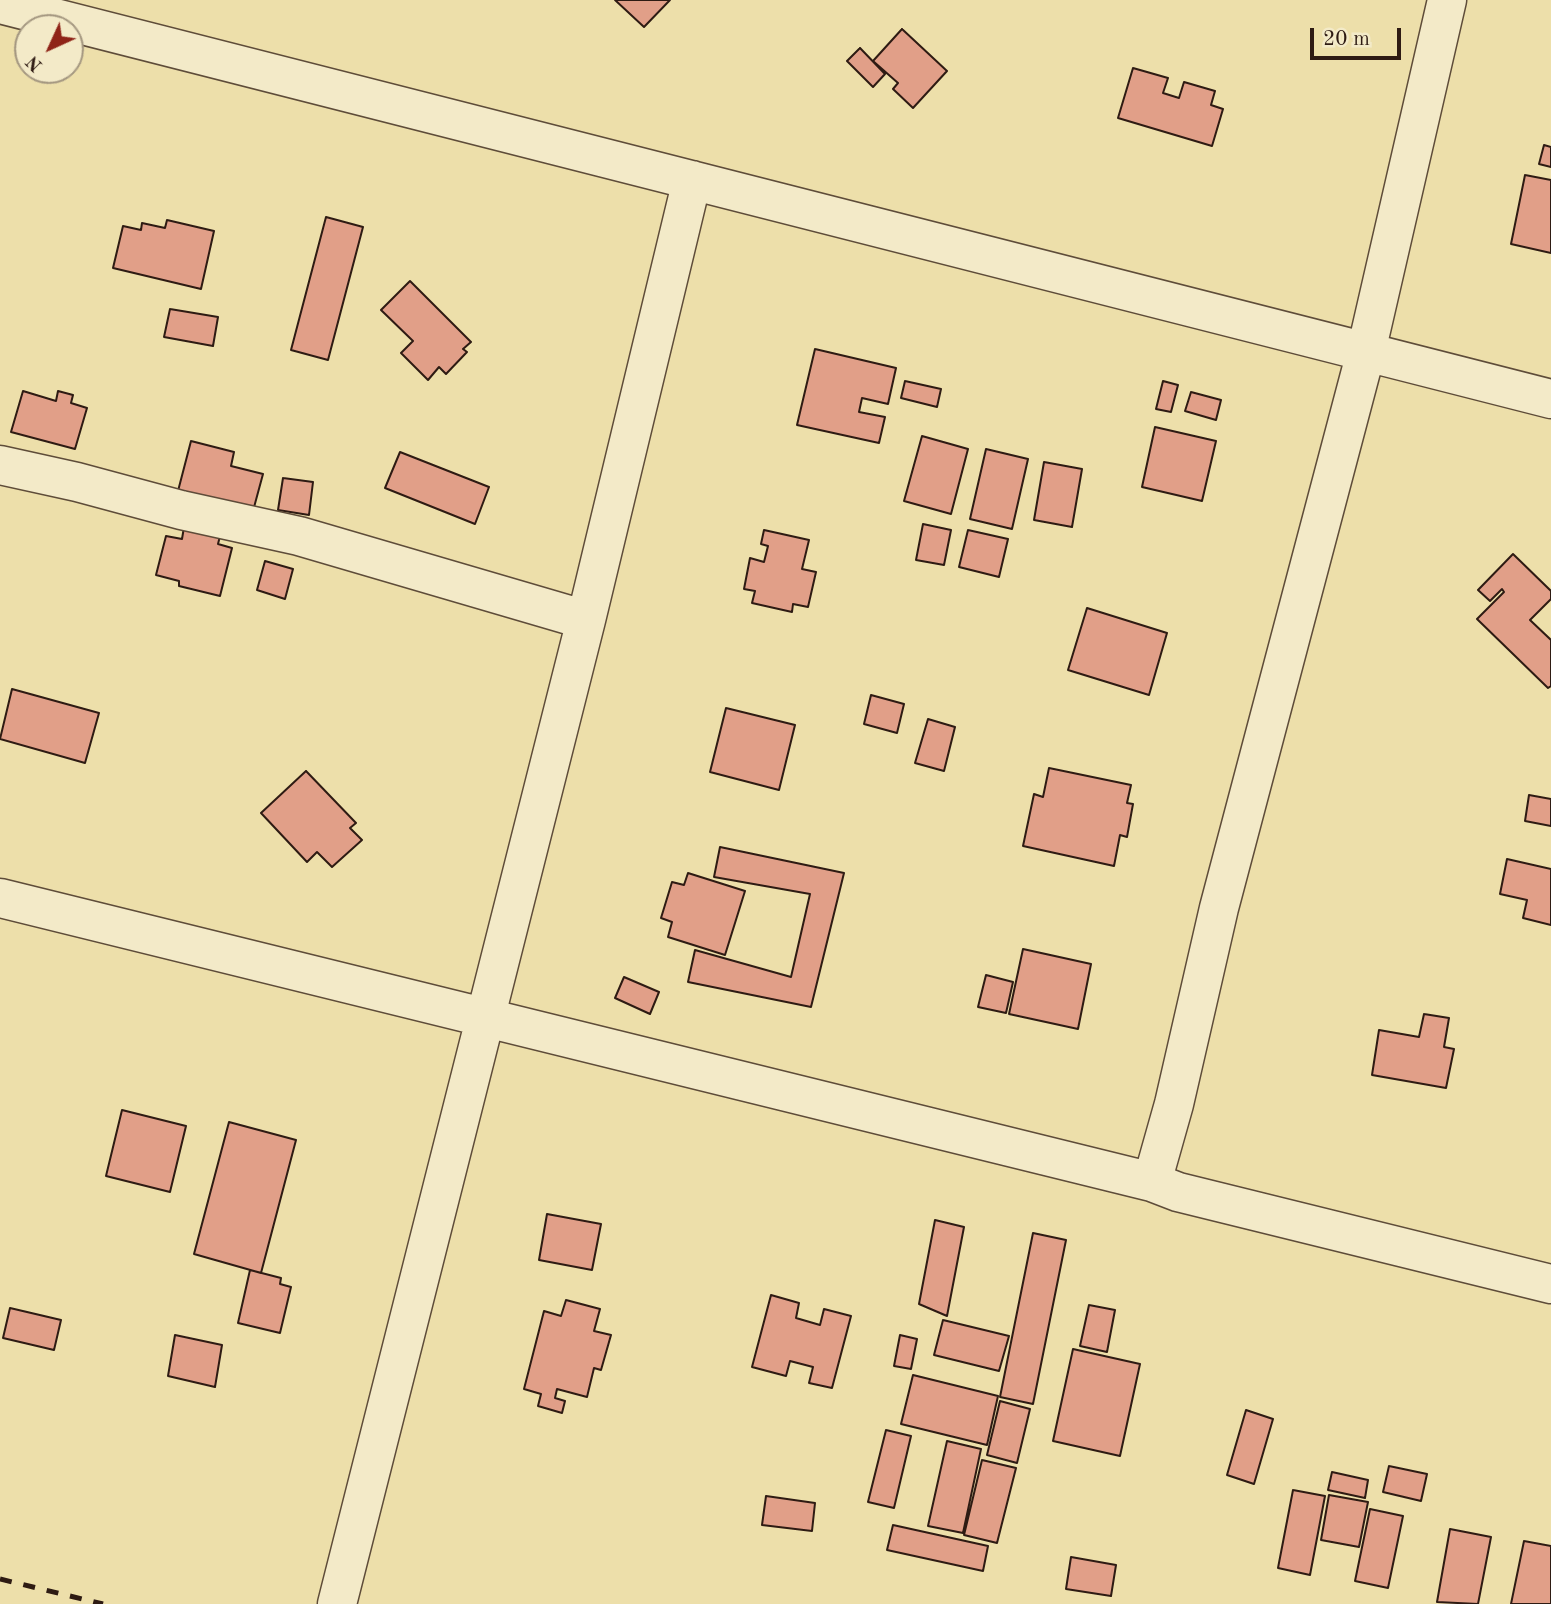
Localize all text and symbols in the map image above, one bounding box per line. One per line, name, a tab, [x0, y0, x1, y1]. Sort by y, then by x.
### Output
north arrow	[14, 14, 84, 84]
scale bar	[1313, 14, 1404, 58]
text: 20 m	[1323, 29, 1370, 50]
text: N	[23, 51, 47, 75]

